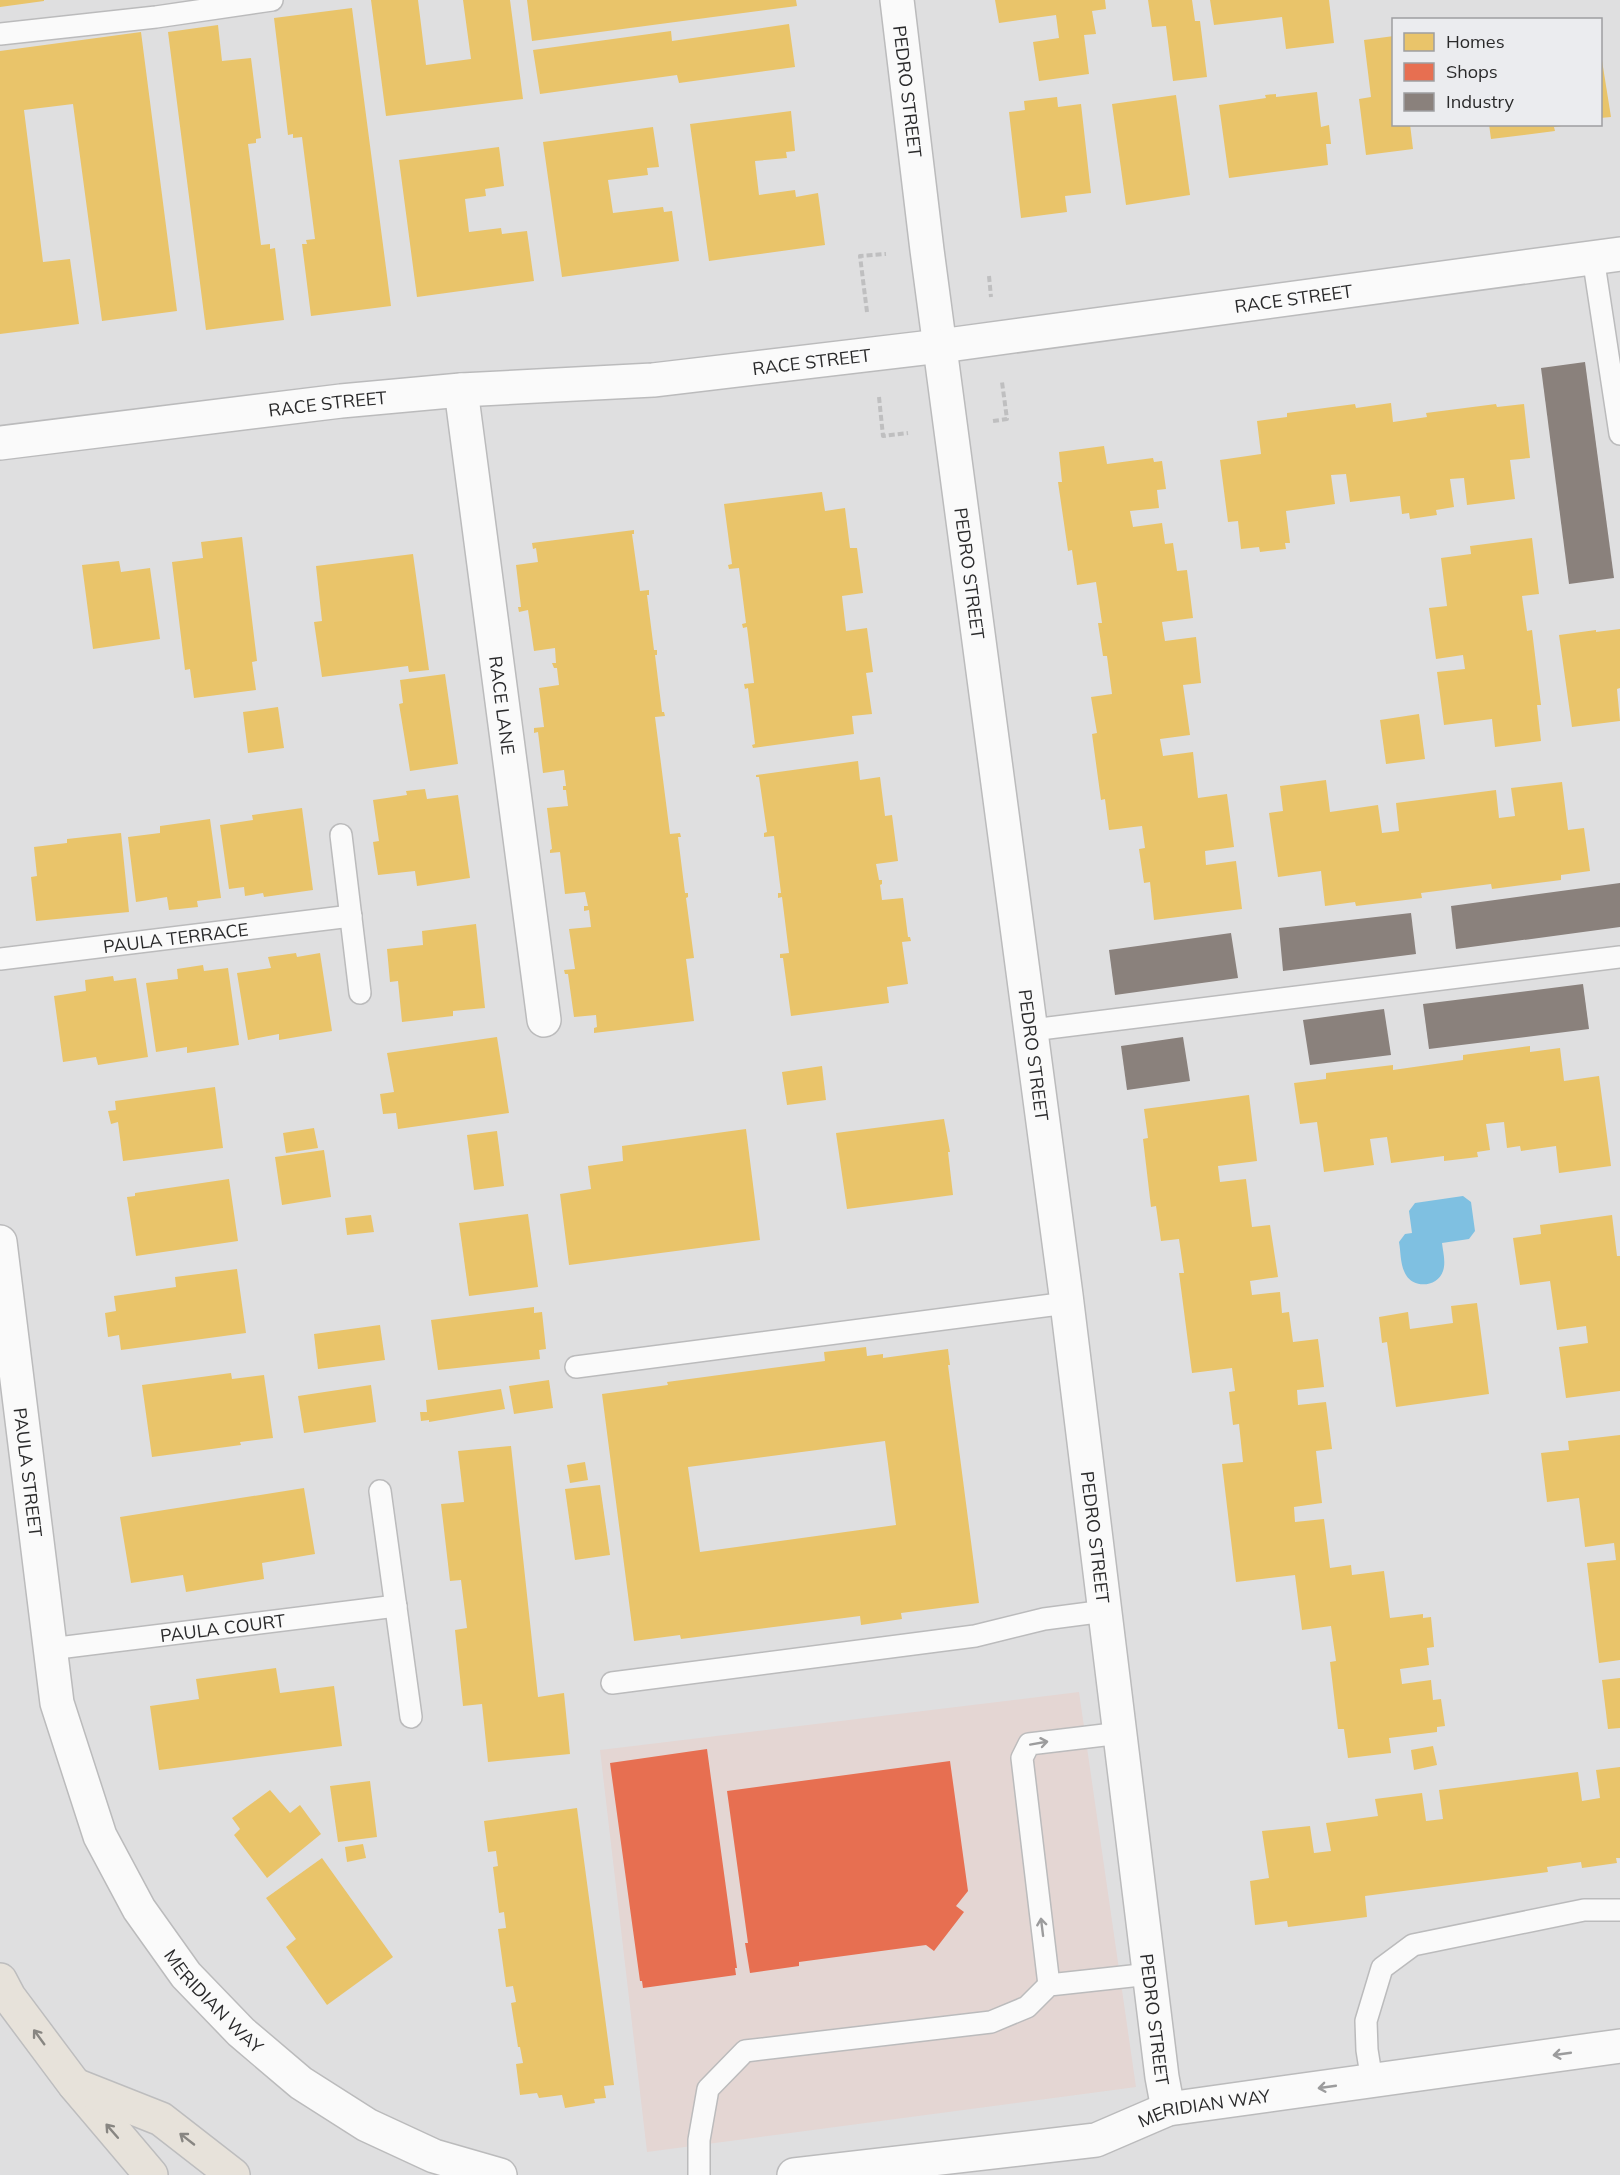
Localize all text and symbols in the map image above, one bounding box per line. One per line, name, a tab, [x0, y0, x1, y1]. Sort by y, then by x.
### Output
legend	[1392, 18, 1602, 126]
street label: PEDRO STREET	[889, 24, 927, 159]
text: Homes	[1446, 30, 1505, 53]
text: Shops	[1446, 60, 1498, 83]
text: Industry	[1446, 90, 1515, 113]
street label: RACE STREET	[1233, 279, 1354, 318]
street label: RACE STREET	[751, 343, 872, 380]
street label: RACE STREET	[267, 385, 388, 421]
street label: PEDRO STREET	[950, 506, 990, 641]
street label: RACE LANE	[485, 654, 520, 756]
street label: PAULA TERRACE	[102, 917, 250, 958]
street label: PEDRO STREET	[1014, 988, 1054, 1123]
street label: PAULA STREET	[9, 1406, 48, 1538]
street label: PEDRO STREET	[1076, 1470, 1115, 1605]
street label: PAULA COURT	[159, 1608, 287, 1647]
one-way arrow	[1029, 1738, 1048, 1749]
one-way arrow	[1036, 1917, 1047, 1937]
street label: MERIDIAN WAY	[160, 1944, 269, 2058]
street label: PEDRO STREET	[1135, 1952, 1175, 2088]
one-way arrow	[33, 2029, 46, 2045]
one-way arrow	[1553, 2049, 1572, 2060]
one-way arrow	[1318, 2082, 1338, 2093]
street label: MERIDIAN WAY	[1134, 2083, 1273, 2132]
one-way arrow	[105, 2124, 119, 2139]
one-way arrow	[179, 2133, 195, 2146]

